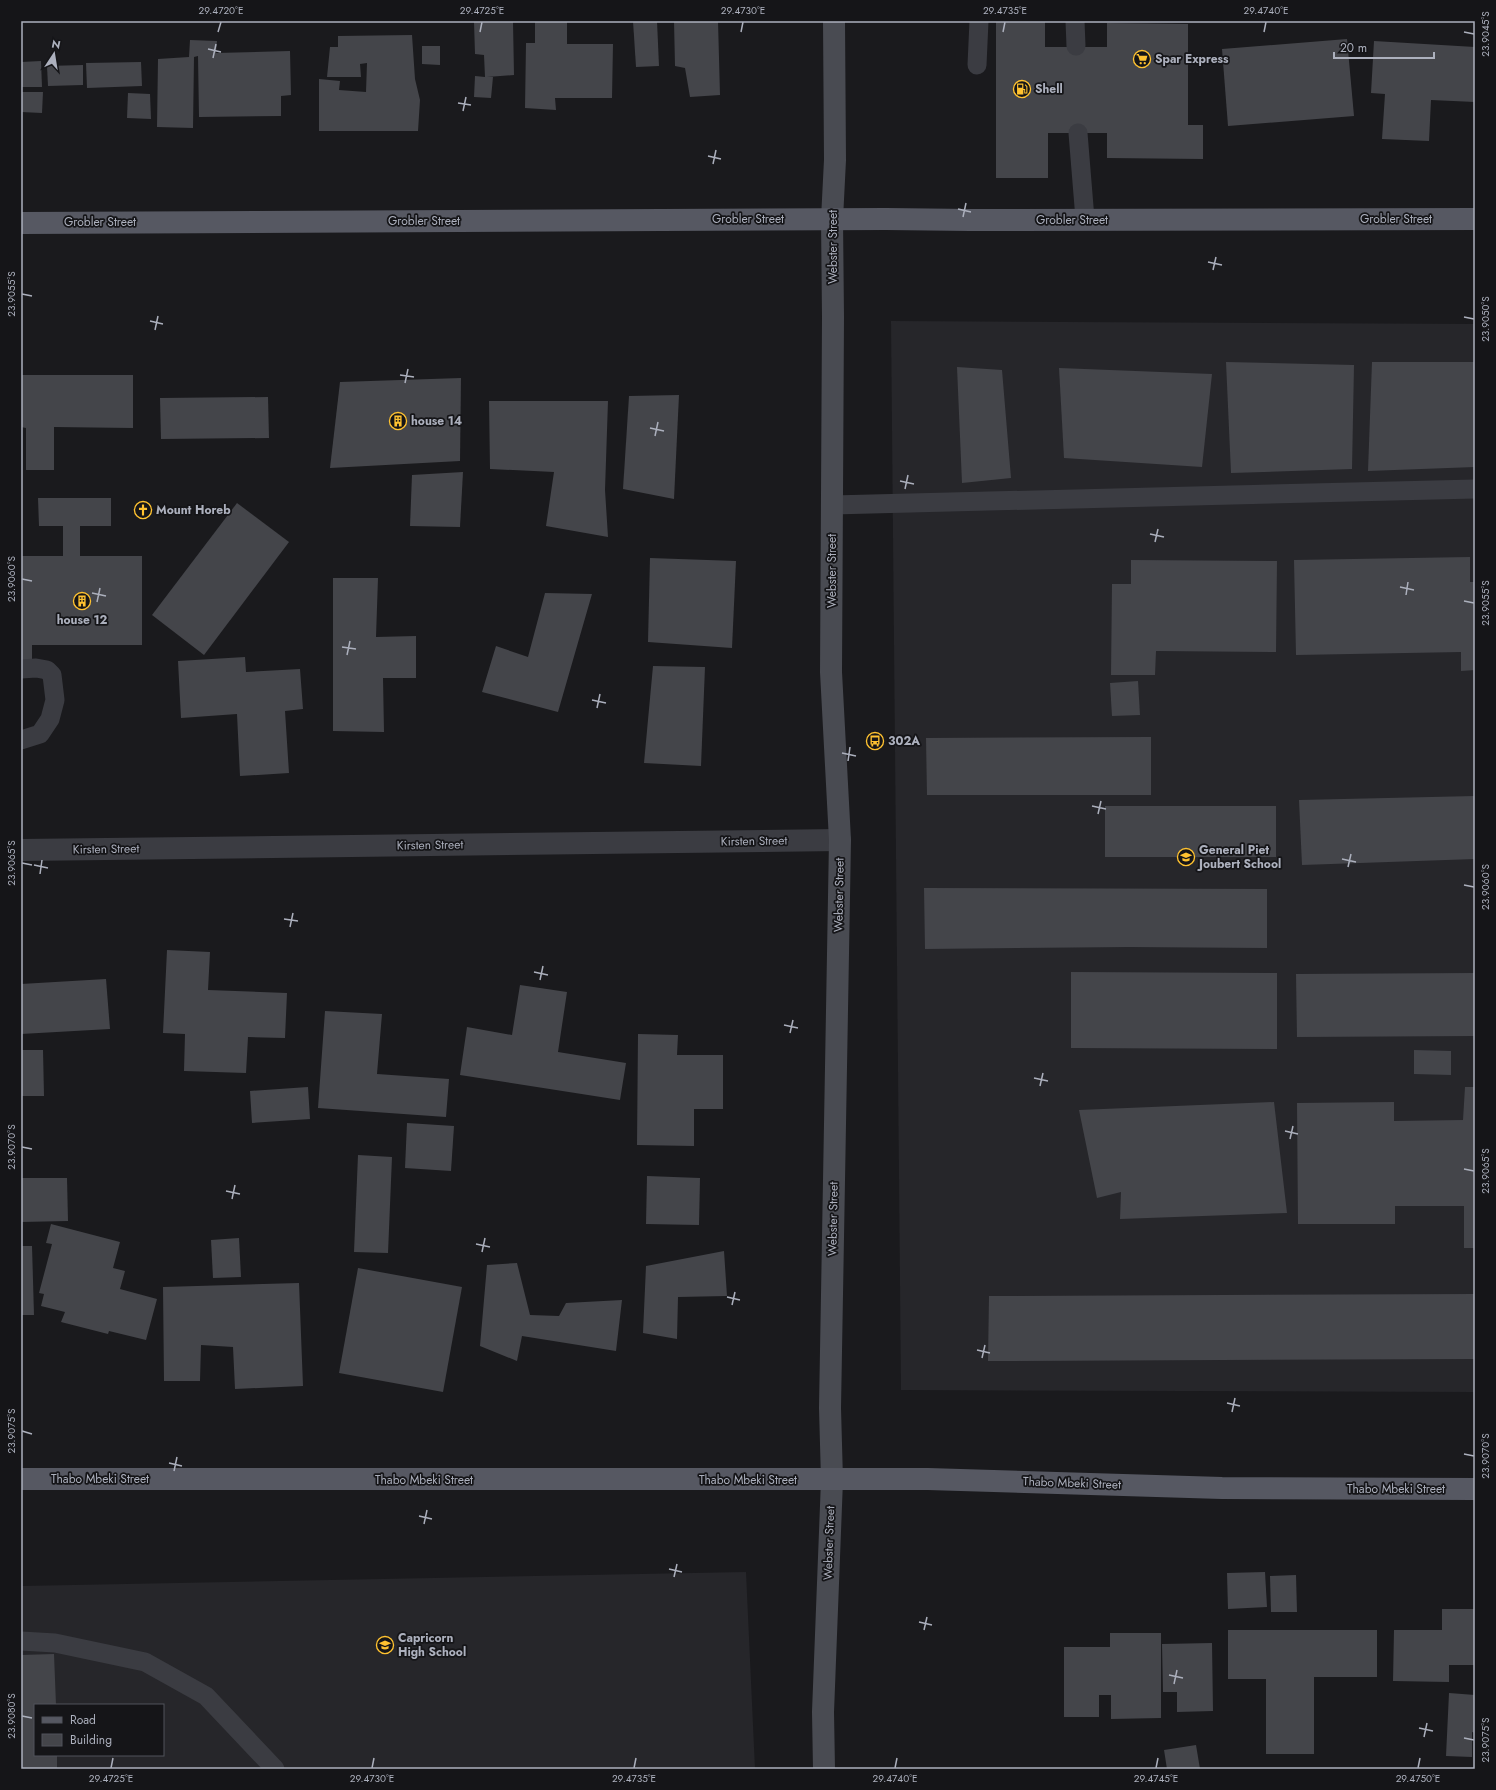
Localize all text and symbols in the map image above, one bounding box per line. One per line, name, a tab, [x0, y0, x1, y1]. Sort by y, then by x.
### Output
text: 29.4720°E	[199, 3, 243, 18]
text: 29.4725°E	[460, 3, 504, 18]
text: 29.4730°E	[721, 3, 765, 18]
text: 29.4735°E	[983, 3, 1027, 18]
text: 29.4740°E	[1244, 3, 1288, 18]
text: 23.9045°S	[1478, 11, 1493, 57]
north arrow	[34, 34, 74, 74]
scale bar	[1334, 34, 1434, 60]
text: N	[50, 35, 62, 53]
text: 20 m	[1340, 39, 1367, 57]
supermarket icon: Spar Express	[1132, 49, 1152, 69]
place label: Spar Express	[1155, 50, 1229, 68]
fuel station icon: Shell	[1012, 79, 1032, 99]
place label: Shell	[1035, 80, 1063, 98]
street label: Grobler Street	[712, 210, 784, 228]
street label: Webster Street	[824, 210, 842, 284]
street label: Grobler Street	[1360, 210, 1432, 228]
street label: Grobler Street	[1036, 211, 1108, 229]
street label: Grobler Street	[388, 212, 460, 230]
street label: Grobler Street	[64, 213, 136, 231]
text: 23.9055°S	[4, 271, 19, 317]
text: 23.9050°S	[1478, 296, 1493, 342]
building icon: house 14	[388, 411, 408, 431]
place label: house 14	[411, 412, 462, 430]
church icon: Mount Horeb	[133, 500, 153, 520]
place label: Mount Horeb	[156, 501, 231, 519]
street label: Webster Street	[823, 534, 841, 608]
text: 23.9060°S	[4, 556, 19, 602]
text: 23.9055°S	[1478, 580, 1493, 626]
building icon: house 12	[72, 591, 92, 611]
place label: house 12	[57, 611, 107, 629]
bus stop icon: 302A	[865, 731, 885, 751]
place label: 302A	[888, 732, 920, 750]
street label: Kirsten Street	[721, 831, 787, 851]
street label: Kirsten Street	[397, 835, 463, 855]
street label: Kirsten Street	[73, 839, 139, 859]
text: 23.9065°S	[4, 840, 19, 886]
place label: General Piet Joubert School	[1197, 841, 1281, 873]
school or university icon: General Piet Joubert School	[1176, 847, 1196, 867]
street label: Webster Street	[829, 858, 849, 932]
text: 23.9060°S	[1478, 864, 1493, 910]
text: 23.9070°S	[4, 1124, 19, 1170]
text: 23.9065°S	[1478, 1148, 1493, 1194]
street label: Webster Street	[823, 1182, 843, 1256]
text: 23.9075°S	[4, 1408, 19, 1453]
text: 23.9070°S	[1478, 1433, 1493, 1479]
street label: Thabo Mbeki Street	[51, 1470, 149, 1488]
street label: Thabo Mbeki Street	[375, 1471, 473, 1489]
street label: Thabo Mbeki Street	[699, 1471, 797, 1489]
street label: Thabo Mbeki Street	[1023, 1472, 1121, 1494]
street label: Thabo Mbeki Street	[1347, 1480, 1445, 1498]
street label: Webster Street	[819, 1505, 839, 1580]
place label: Capricorn High School	[398, 1629, 466, 1661]
school or university icon: Capricorn High School	[375, 1635, 395, 1655]
text: 23.9080°S	[4, 1693, 19, 1739]
legend	[34, 1704, 164, 1756]
text: Road	[70, 1711, 96, 1729]
text: 23.9075°S	[1478, 1717, 1493, 1762]
text: Building	[70, 1731, 112, 1749]
text: 29.4725°E	[89, 1771, 133, 1786]
text: 29.4730°E	[350, 1771, 394, 1786]
text: 29.4735°E	[612, 1771, 656, 1786]
text: 29.4740°E	[873, 1771, 917, 1786]
text: 29.4745°E	[1134, 1771, 1178, 1786]
text: 29.4750°E	[1396, 1771, 1440, 1786]

